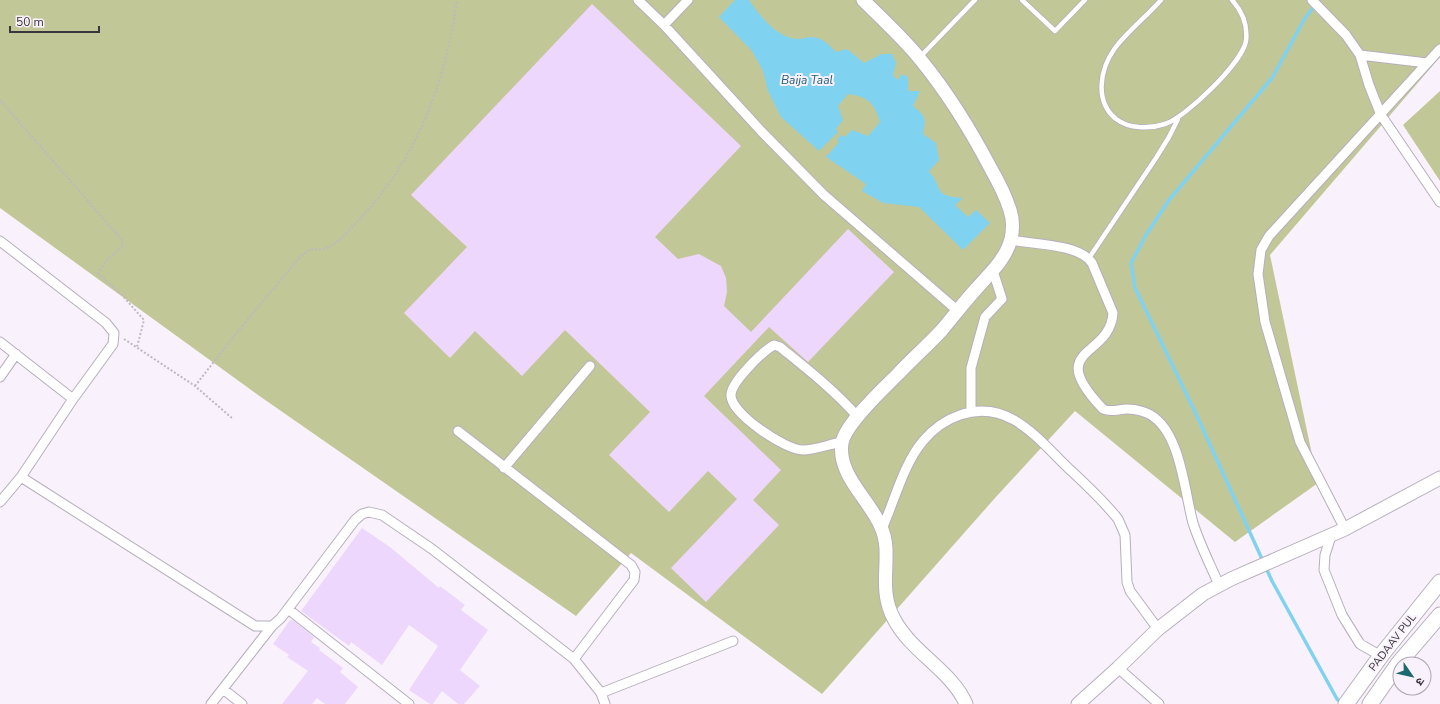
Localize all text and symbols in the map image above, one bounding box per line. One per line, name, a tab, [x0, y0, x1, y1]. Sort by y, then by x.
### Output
scale bar	[10, 8, 99, 34]
text: 50 m	[16, 14, 44, 30]
water label: Baija Taal	[781, 72, 833, 88]
street label: PADAAV PUL	[1365, 610, 1420, 674]
north arrow	[1392, 656, 1432, 696]
text: उ	[1412, 674, 1428, 689]

